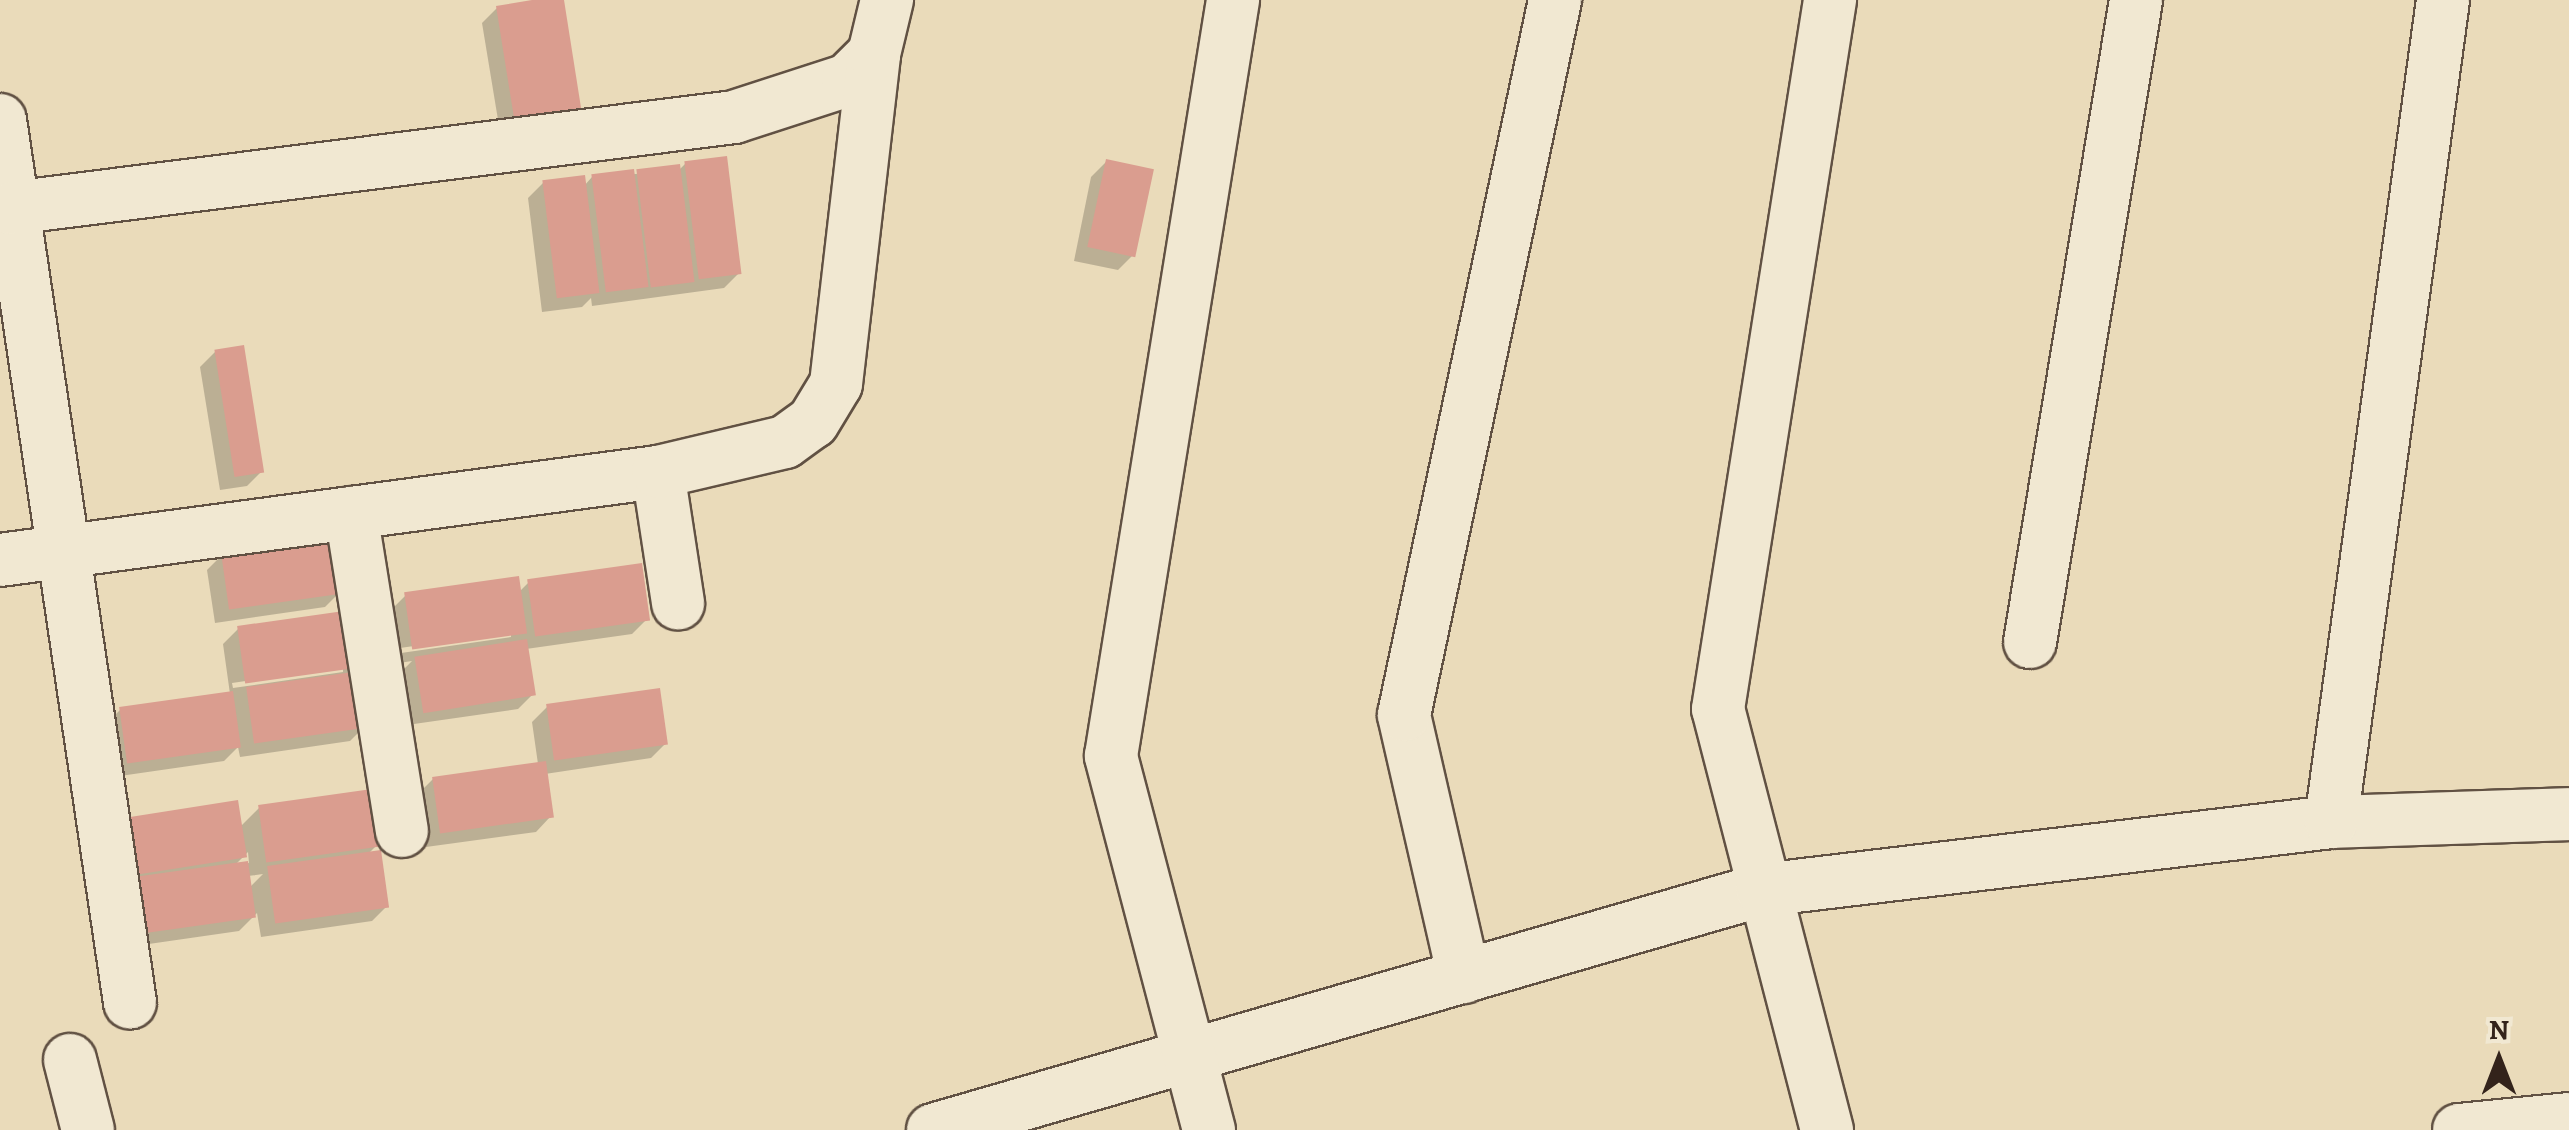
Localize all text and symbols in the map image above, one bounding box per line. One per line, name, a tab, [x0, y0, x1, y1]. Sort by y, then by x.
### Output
north arrow	[2449, 1010, 2549, 1110]
text: N	[2489, 1011, 2509, 1049]

